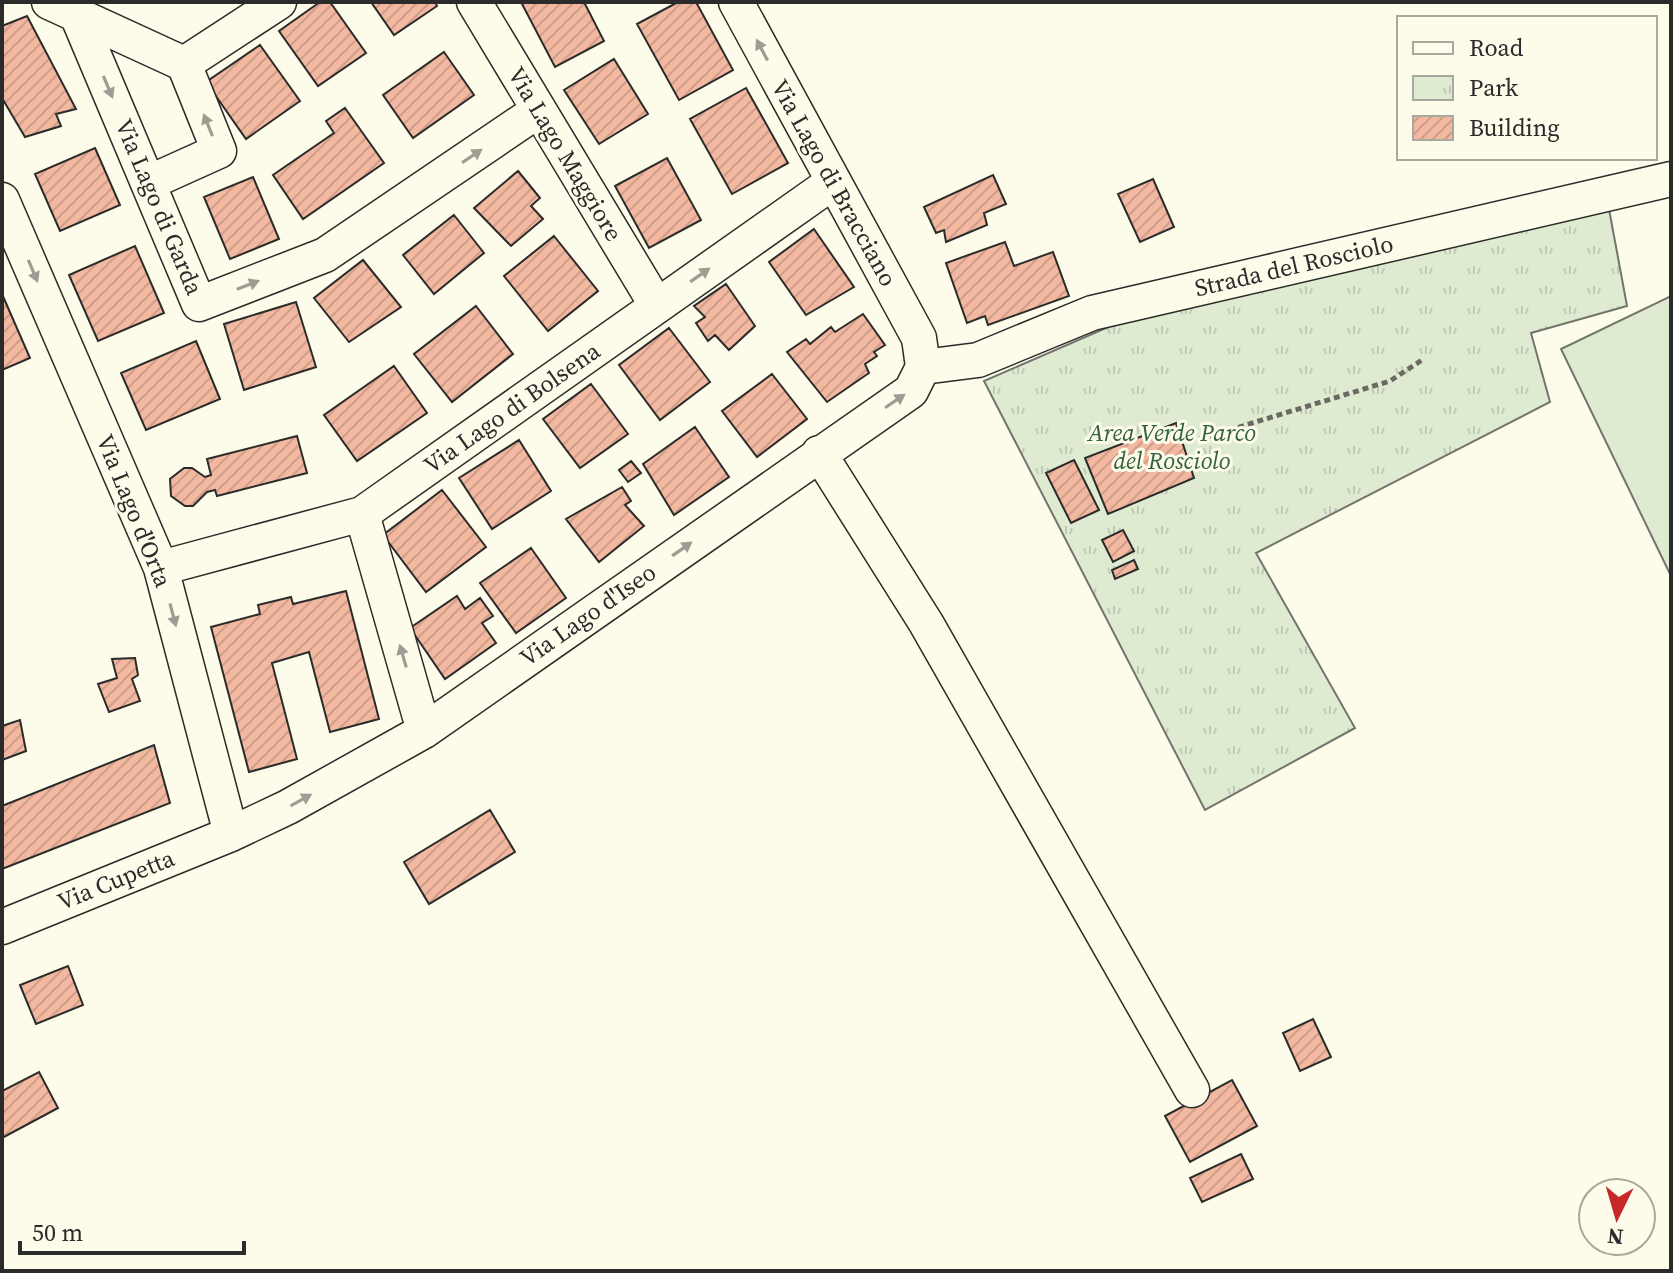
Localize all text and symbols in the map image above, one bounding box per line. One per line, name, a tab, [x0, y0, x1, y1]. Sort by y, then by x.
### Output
legend	[1397, 16, 1657, 160]
text: Road	[1469, 31, 1524, 64]
one-way arrow	[755, 38, 769, 61]
street label: Via Lago Maggiore	[500, 60, 631, 247]
text: Park	[1469, 71, 1519, 104]
street label: Via Lago di Bracciano	[764, 73, 905, 292]
one-way arrow	[101, 75, 114, 99]
text: Building	[1469, 111, 1560, 144]
one-way arrow	[201, 113, 214, 137]
street label: Via Lago di Garda	[108, 114, 212, 300]
one-way arrow	[461, 149, 483, 164]
street label: Strada del Rosciolo	[1191, 227, 1396, 304]
one-way arrow	[26, 260, 39, 283]
one-way arrow	[690, 268, 711, 283]
one-way arrow	[236, 278, 260, 291]
street label: Via Lago di Bolsena	[417, 334, 607, 481]
one-way arrow	[885, 394, 906, 409]
park label: Area Verde Parco del Rosciolo	[1086, 416, 1256, 477]
street label: Via Lago d'Orta	[89, 429, 180, 593]
one-way arrow	[671, 542, 692, 558]
street label: Via Lago d'Iseo	[513, 555, 662, 674]
one-way arrow	[168, 603, 180, 628]
one-way arrow	[396, 644, 409, 668]
one-way arrow	[290, 793, 312, 807]
street label: Via Cupetta	[52, 841, 180, 918]
north arrow	[1577, 1177, 1657, 1257]
scale bar	[20, 1205, 244, 1255]
text: 50 m	[32, 1216, 83, 1249]
text: N	[1606, 1221, 1625, 1253]

